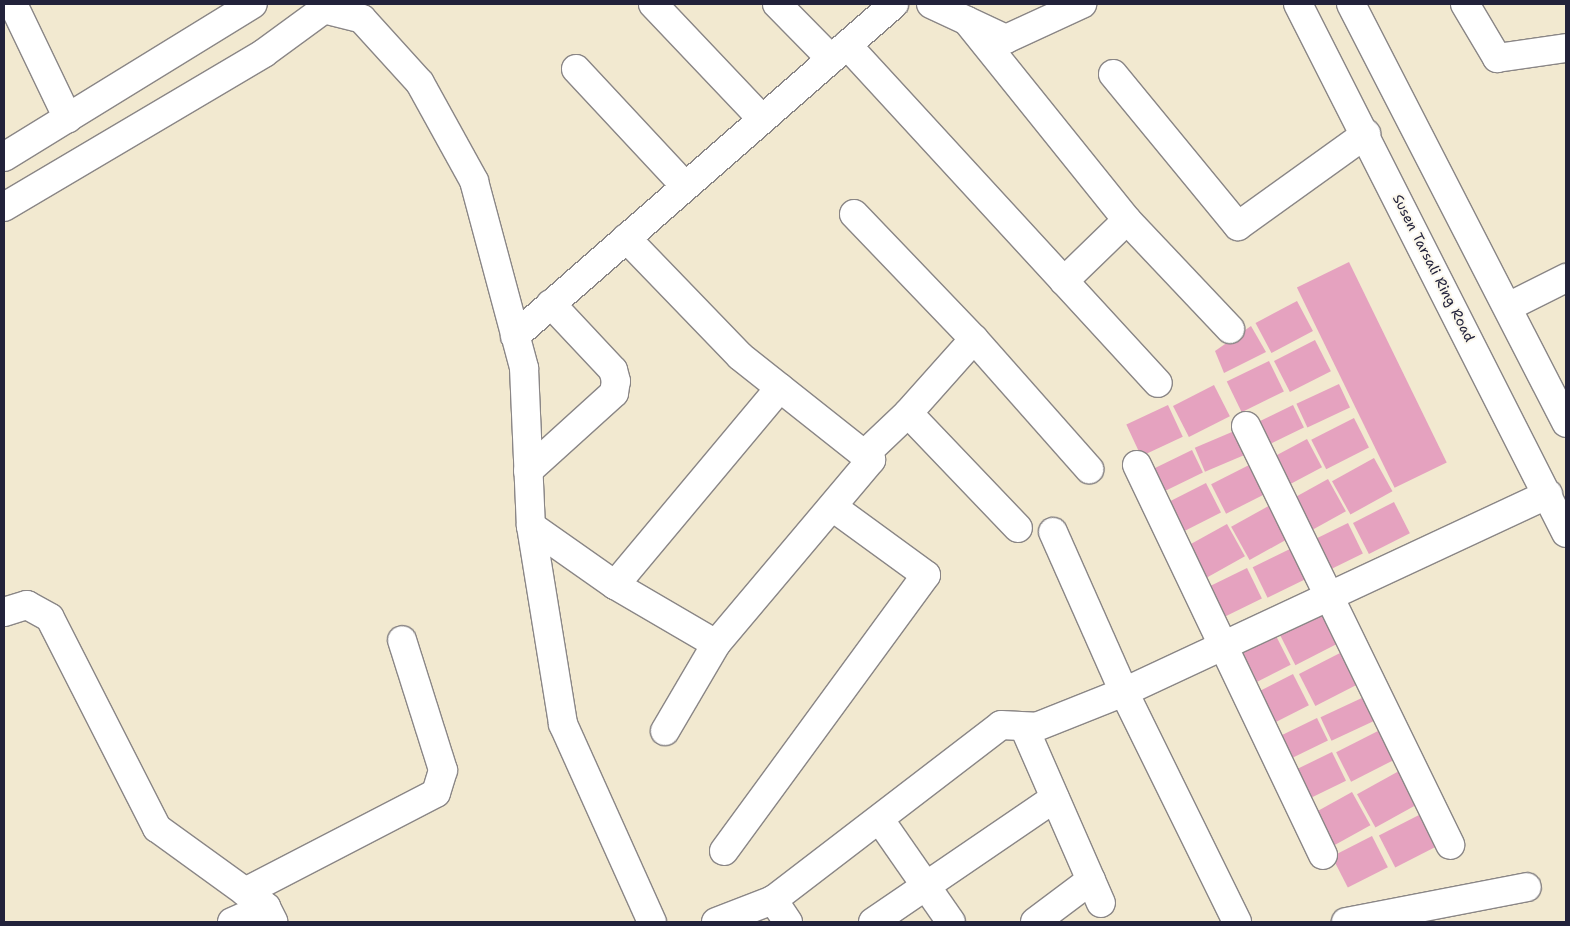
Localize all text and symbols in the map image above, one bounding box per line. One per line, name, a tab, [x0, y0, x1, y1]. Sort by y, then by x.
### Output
street label: Susen Tarsali Ring Road	[1389, 191, 1479, 345]

